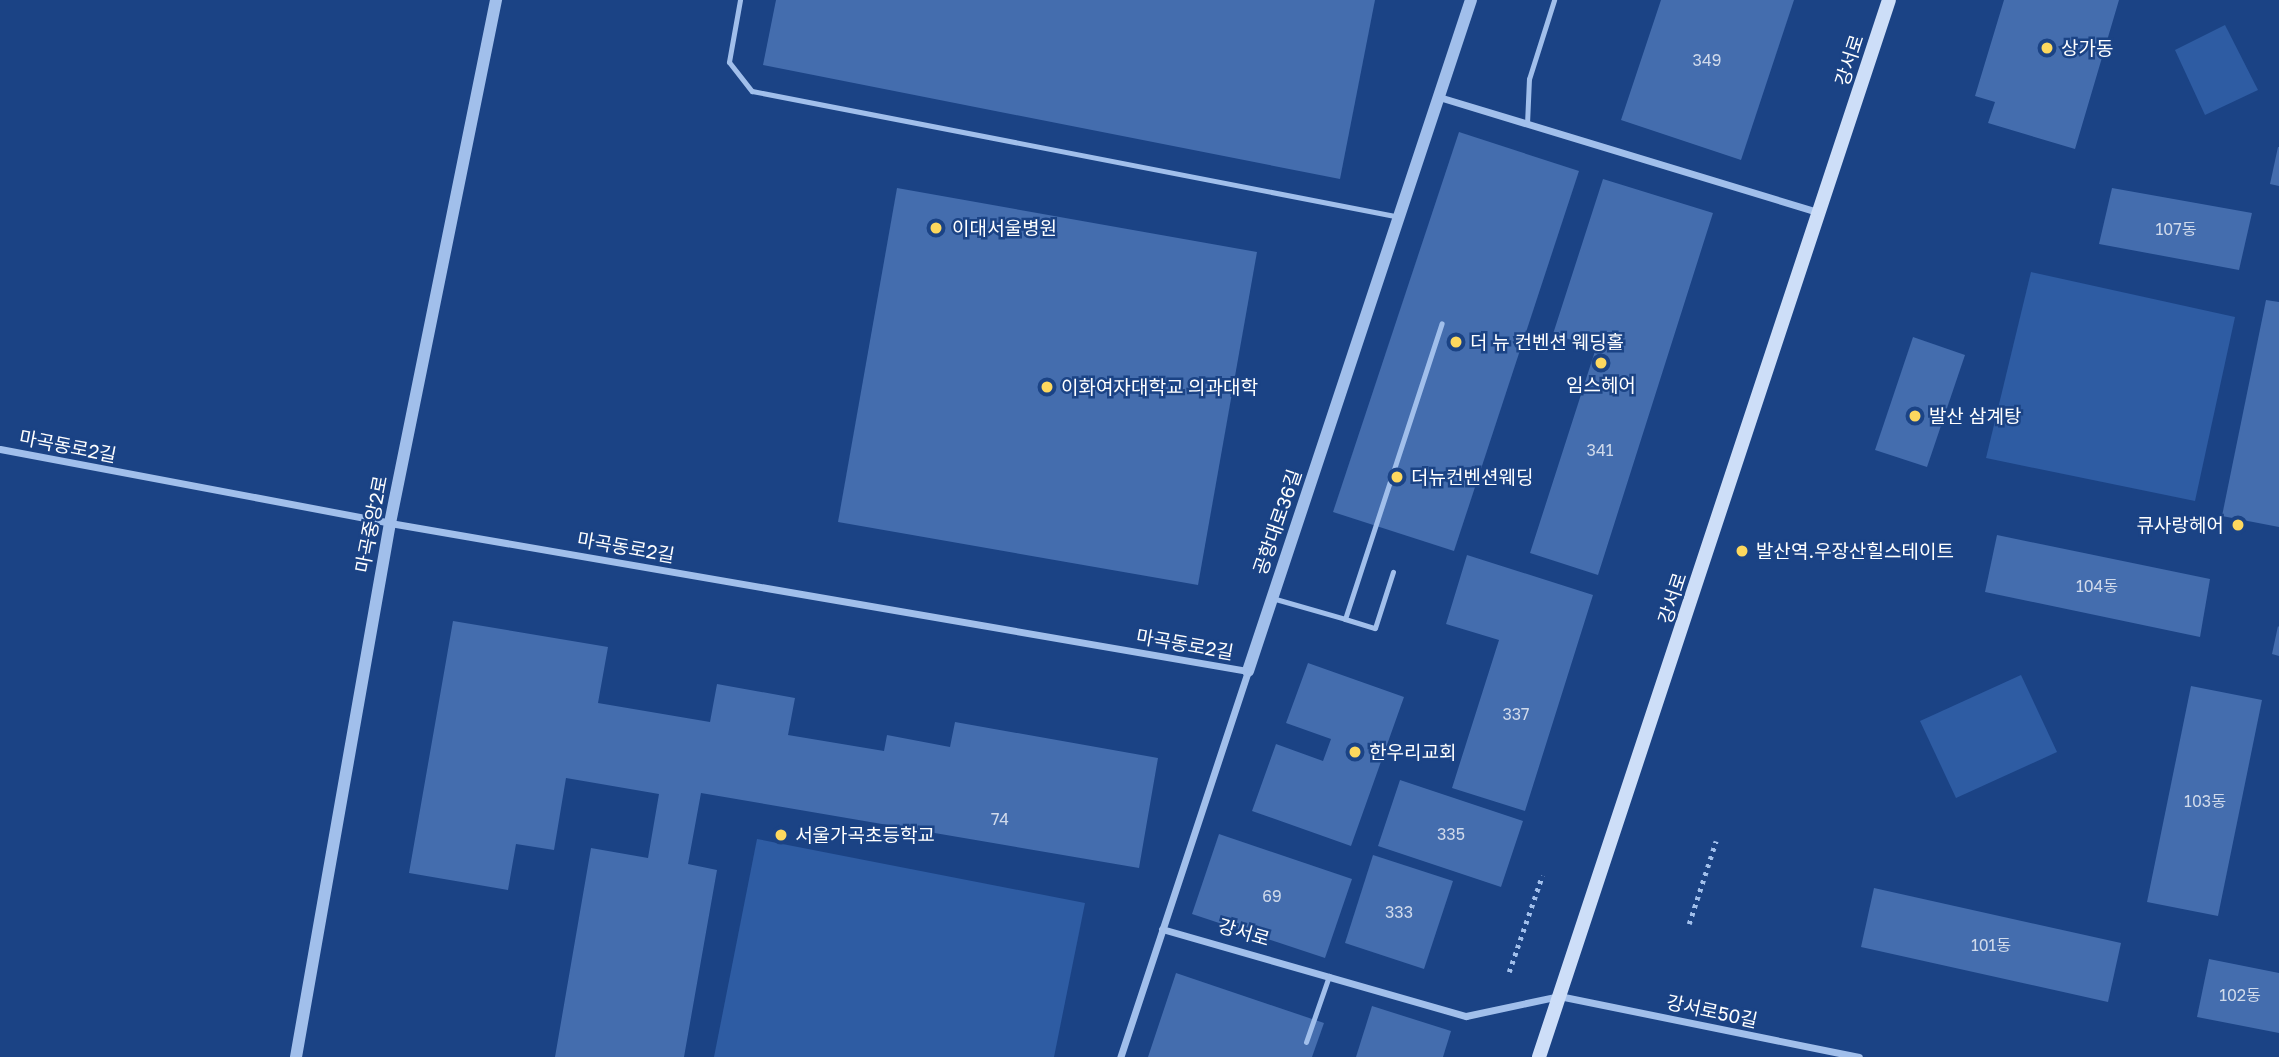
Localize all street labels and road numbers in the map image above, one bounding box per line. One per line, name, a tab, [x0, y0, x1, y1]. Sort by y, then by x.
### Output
street label: 강서로	[1830, 32, 1868, 88]
street label: 마곡동로2길	[18, 425, 118, 467]
street label: 공항대로36길	[1248, 466, 1306, 578]
street label: 마곡중앙2로	[350, 474, 392, 574]
street label: 마곡동로2길	[576, 527, 676, 567]
street label: 강서로	[1653, 570, 1691, 626]
street label: 마곡동로2길	[1135, 624, 1235, 664]
street label: 강서로	[1216, 914, 1272, 950]
street label: 강서로50길	[1664, 990, 1760, 1032]

